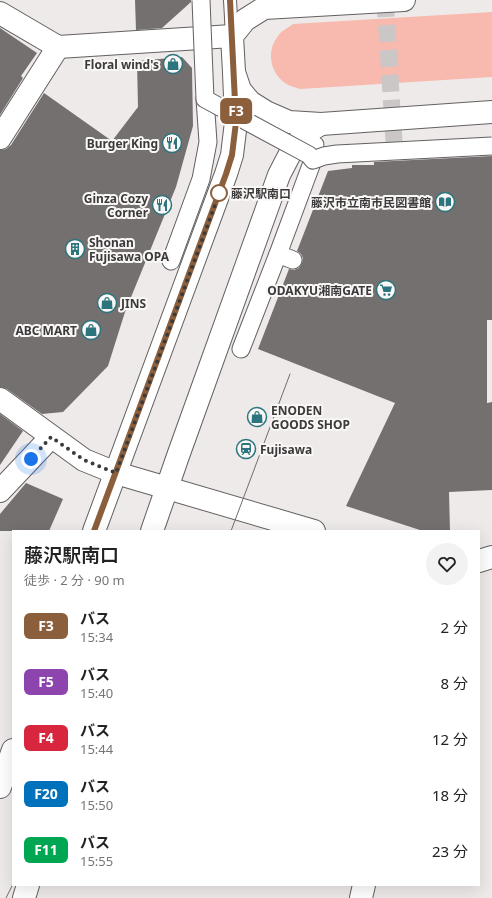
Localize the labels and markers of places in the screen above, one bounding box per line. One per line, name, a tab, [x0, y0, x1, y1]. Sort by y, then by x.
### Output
shop icon: Floral wind's	[162, 53, 184, 75]
place label: Floral wind's	[84, 56, 159, 73]
restaurant icon: Burger King	[161, 132, 183, 154]
place label: Burger King	[87, 135, 158, 152]
marker: 藤沢駅南口	[210, 184, 228, 202]
place label: 藤沢駅南口	[231, 185, 291, 202]
place label: Ginza Cozy Corner	[84, 190, 149, 221]
library icon: 藤沢市立南市民図書館	[434, 191, 456, 213]
restaurant icon: Ginza Cozy Corner	[151, 194, 173, 216]
place label: 藤沢市立南市民図書館	[311, 194, 431, 211]
place label: Shonan Fujisawa OPA	[89, 234, 170, 265]
building icon: Shonan Fujisawa OPA	[64, 238, 86, 260]
supermarket icon: ODAKYU湘南GATE	[375, 279, 397, 301]
place label: ODAKYU湘南GATE	[267, 282, 372, 299]
shop icon: JINS	[96, 292, 118, 314]
place label: JINS	[120, 295, 146, 312]
shop icon: ABC MART	[80, 319, 102, 341]
place label: ABC MART	[15, 322, 77, 339]
place label: ENODEN GOODS SHOP	[271, 402, 350, 433]
shop icon: ENODEN GOODS SHOP	[246, 406, 268, 428]
station icon: Fujisawa	[235, 438, 257, 460]
place label: Fujisawa	[260, 441, 312, 458]

